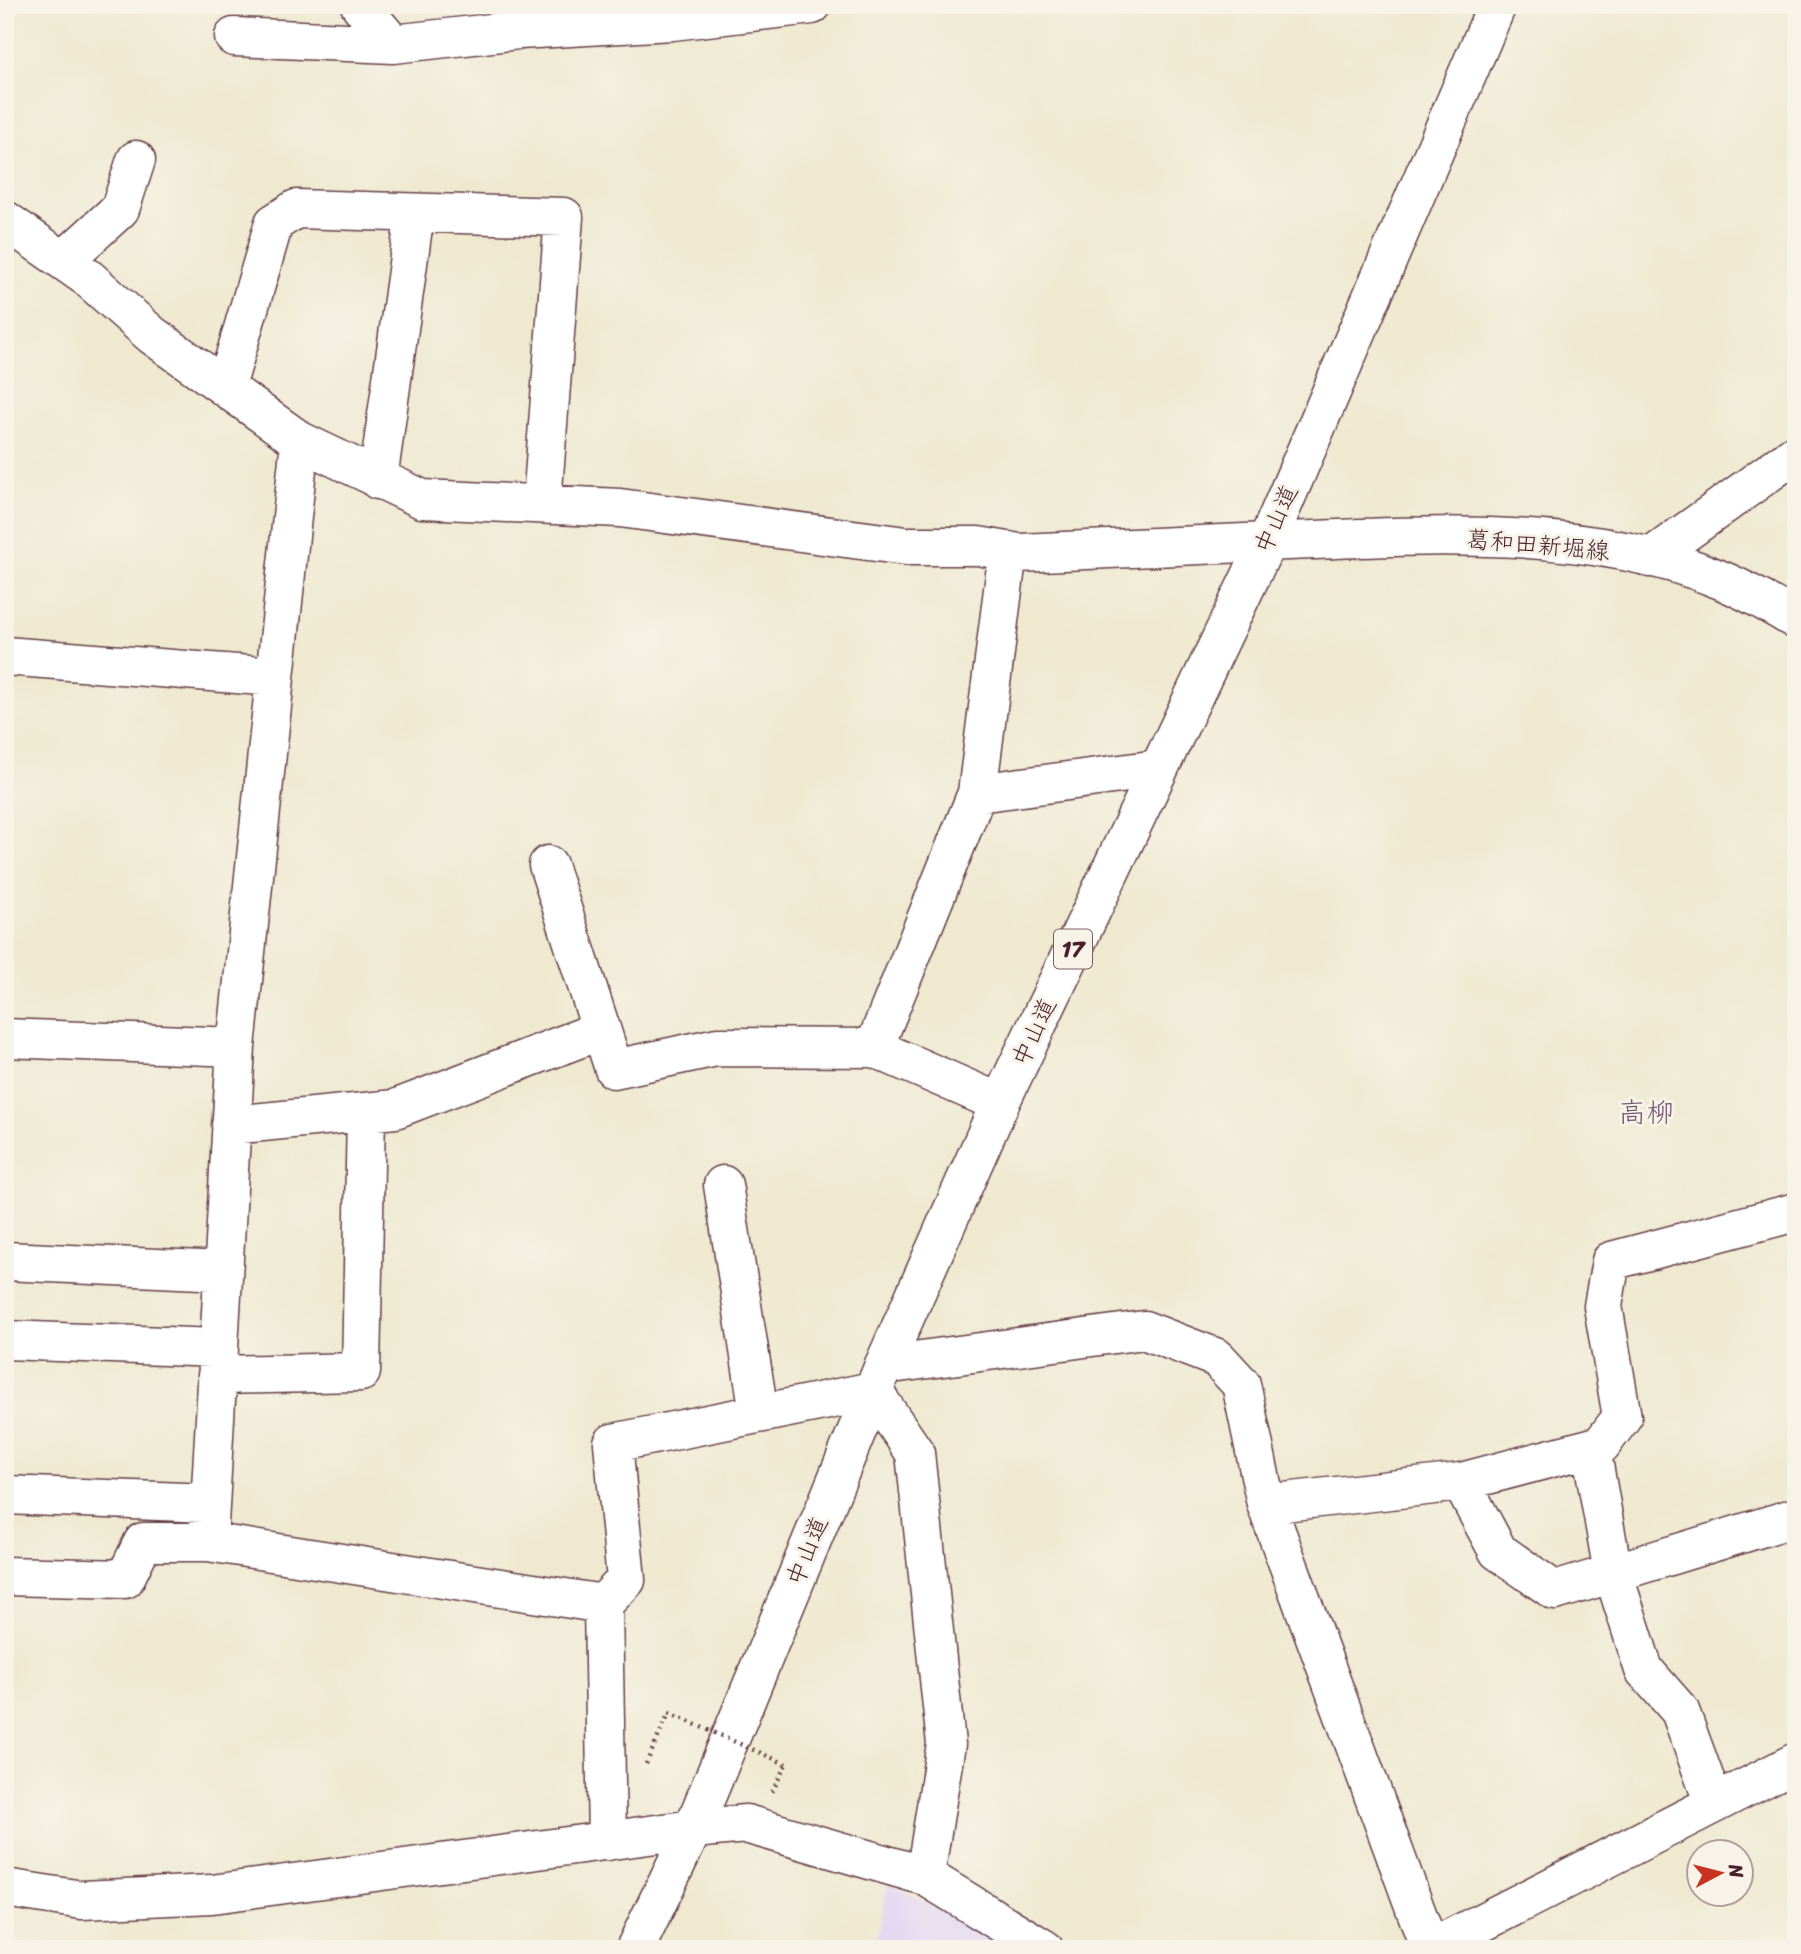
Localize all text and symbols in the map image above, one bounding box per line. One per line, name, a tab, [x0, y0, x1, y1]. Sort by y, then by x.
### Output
street label: 中山道	[1242, 478, 1310, 560]
street label: 葛和田新堀線	[1464, 518, 1612, 572]
road number: 17	[1054, 930, 1092, 968]
street label: 中山道	[1000, 990, 1068, 1074]
district label: 高柳	[1618, 1088, 1674, 1137]
street label: 中山道	[774, 1510, 840, 1592]
north arrow	[1686, 1839, 1756, 1909]
text: N	[1719, 1861, 1754, 1880]

